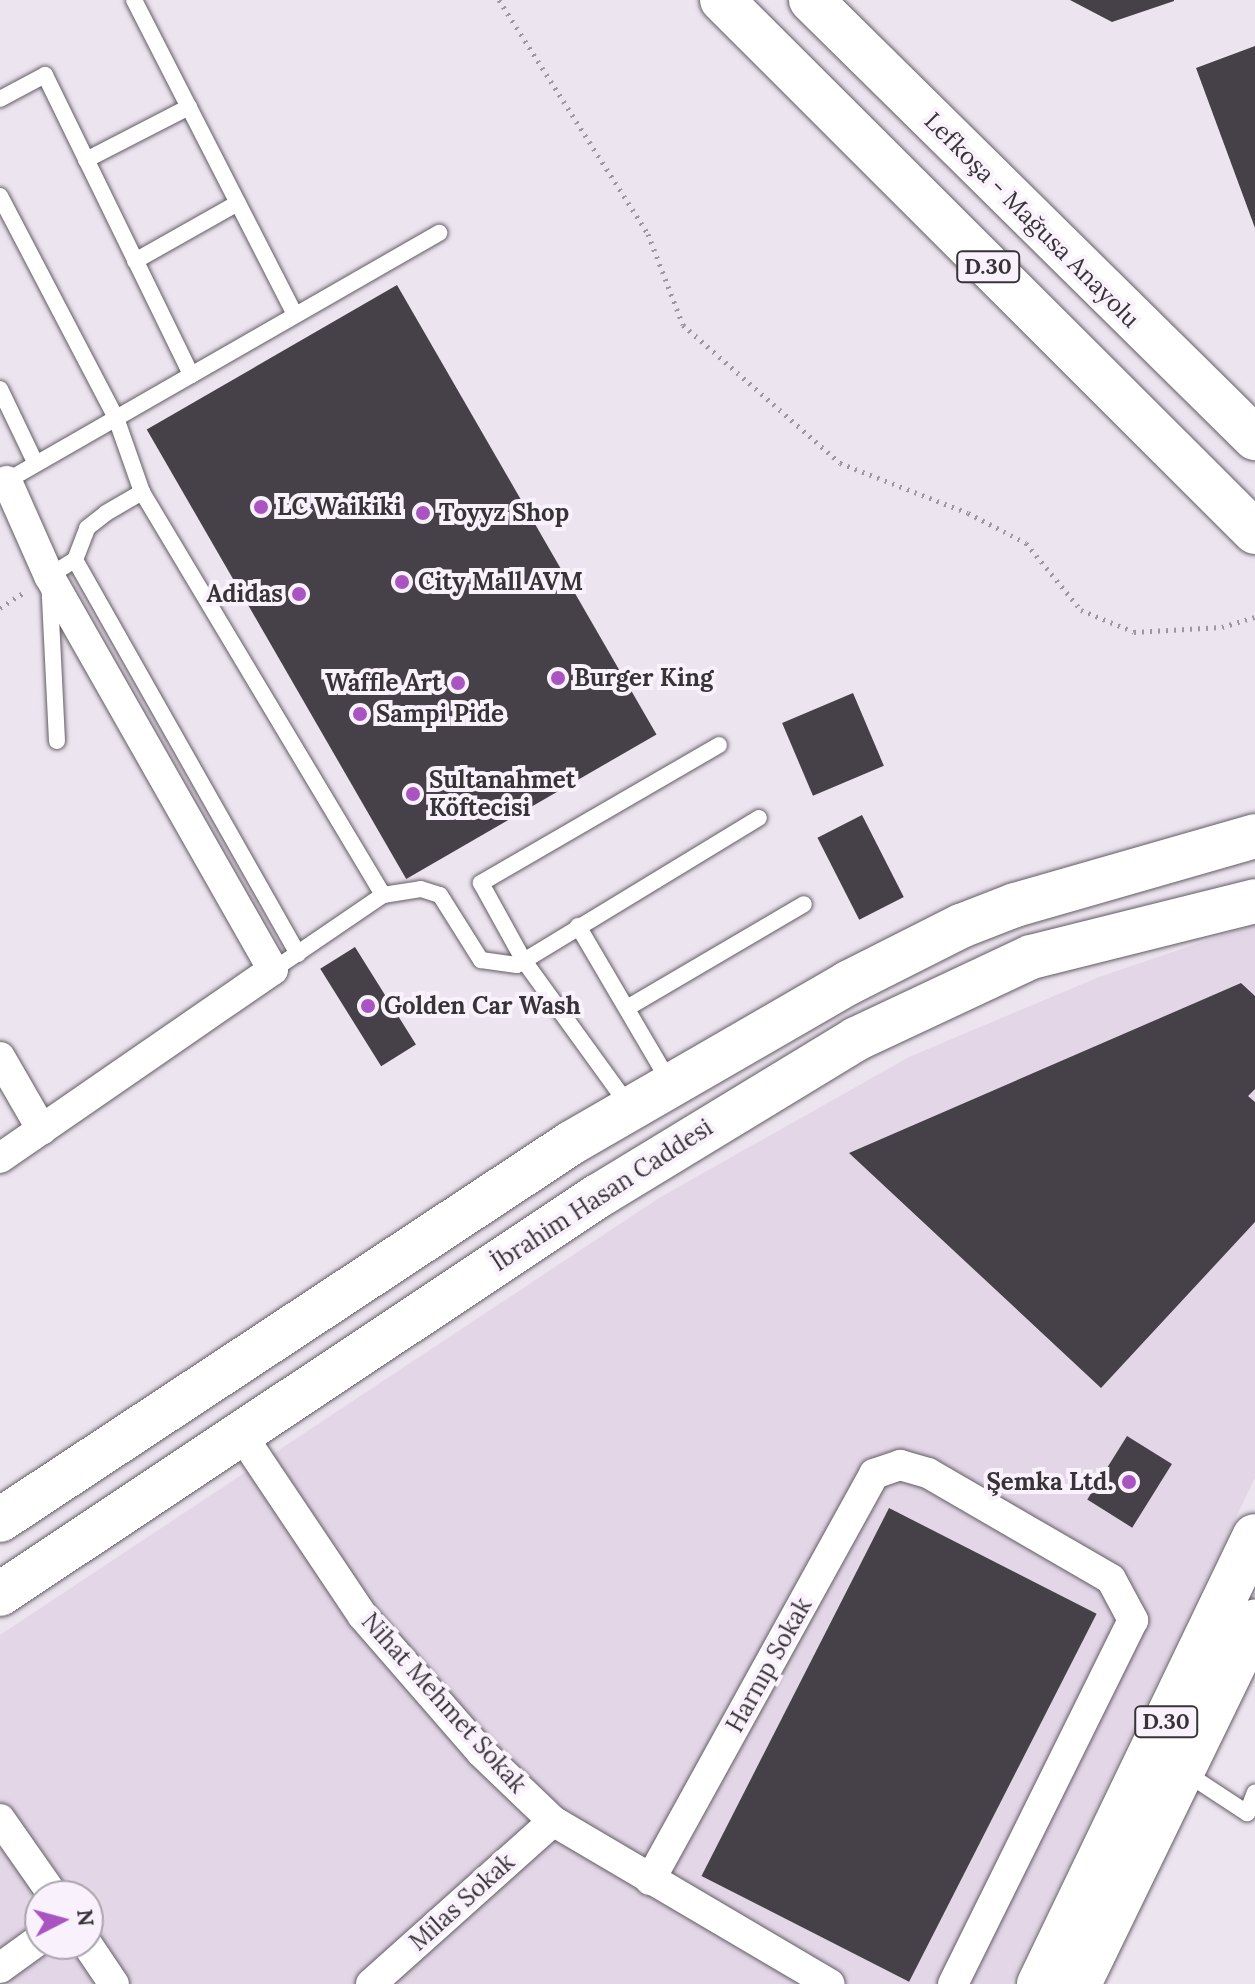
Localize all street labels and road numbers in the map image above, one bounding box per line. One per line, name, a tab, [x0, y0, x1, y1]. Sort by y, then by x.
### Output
street label: Lefkoşa - Mağusa Anayolu	[919, 107, 1145, 333]
road number: D.30	[956, 249, 1020, 285]
street label: İbrahim Hasan Caddesi	[486, 1113, 718, 1277]
street label: Harnıp Sokak	[720, 1593, 818, 1737]
street label: Nihat Mehmet Sokak	[356, 1607, 532, 1799]
road number: D.30	[1134, 1704, 1198, 1740]
street label: Milas Sokak	[404, 1847, 520, 1957]

